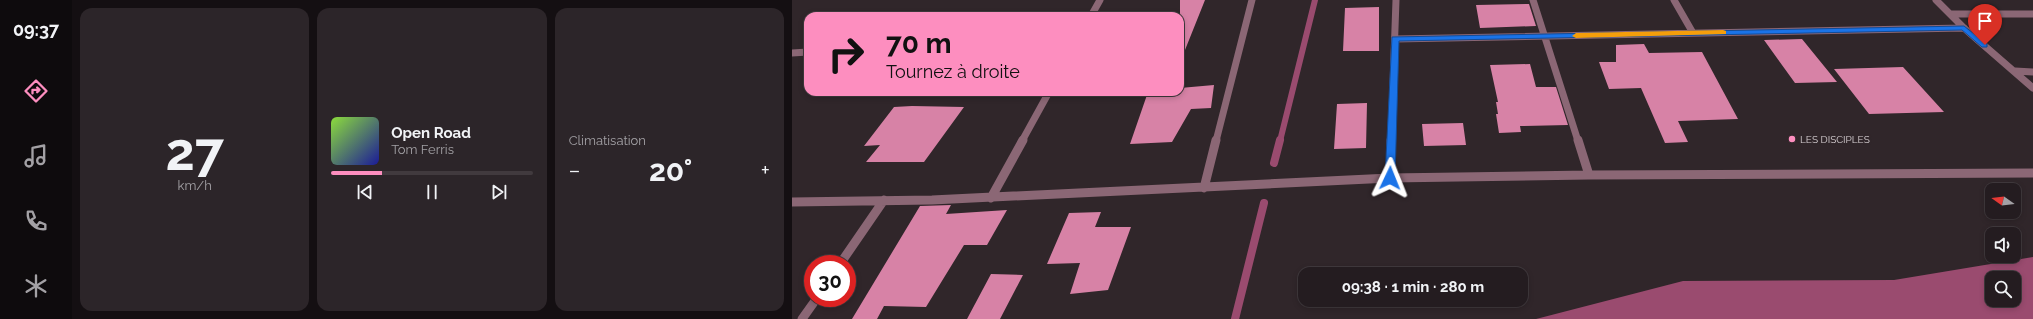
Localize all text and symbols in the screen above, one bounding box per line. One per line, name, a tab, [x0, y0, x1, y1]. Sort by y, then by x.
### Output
pin	[1968, 4, 2002, 45]
icon: arrive	[1974, 10, 1996, 32]
text: 09:37	[13, 19, 59, 40]
text: 70 m	[886, 27, 952, 60]
icon: right	[820, 28, 872, 80]
text: Tournez à droite	[886, 61, 1020, 82]
icon: directions	[22, 77, 50, 105]
text: 27	[165, 121, 224, 182]
text: Open Road	[391, 124, 471, 142]
text: Climatisation	[569, 133, 646, 148]
marker: LES DISCIPLES	[1787, 134, 1797, 144]
place label: LES DISCIPLES	[1800, 134, 1870, 145]
icon: music	[22, 142, 50, 170]
text: Tom Ferris	[391, 142, 454, 157]
text: 20°	[649, 153, 692, 188]
text: −	[569, 157, 581, 183]
text: +	[761, 157, 770, 183]
position arrow	[1369, 157, 1411, 199]
text: km/h	[178, 178, 212, 193]
icon: previous	[354, 181, 376, 203]
icon: pause	[421, 181, 443, 203]
icon: next	[488, 181, 510, 203]
north arrow	[1985, 183, 2021, 219]
map controls	[1985, 183, 2021, 307]
icon: phone	[22, 207, 50, 235]
button: sound	[1985, 227, 2021, 263]
speed limit sign: 30	[804, 255, 856, 307]
button: search	[1985, 271, 2021, 307]
icon: climate	[22, 272, 50, 300]
text: 09:38 · 1 min · 280 m	[1342, 278, 1484, 296]

